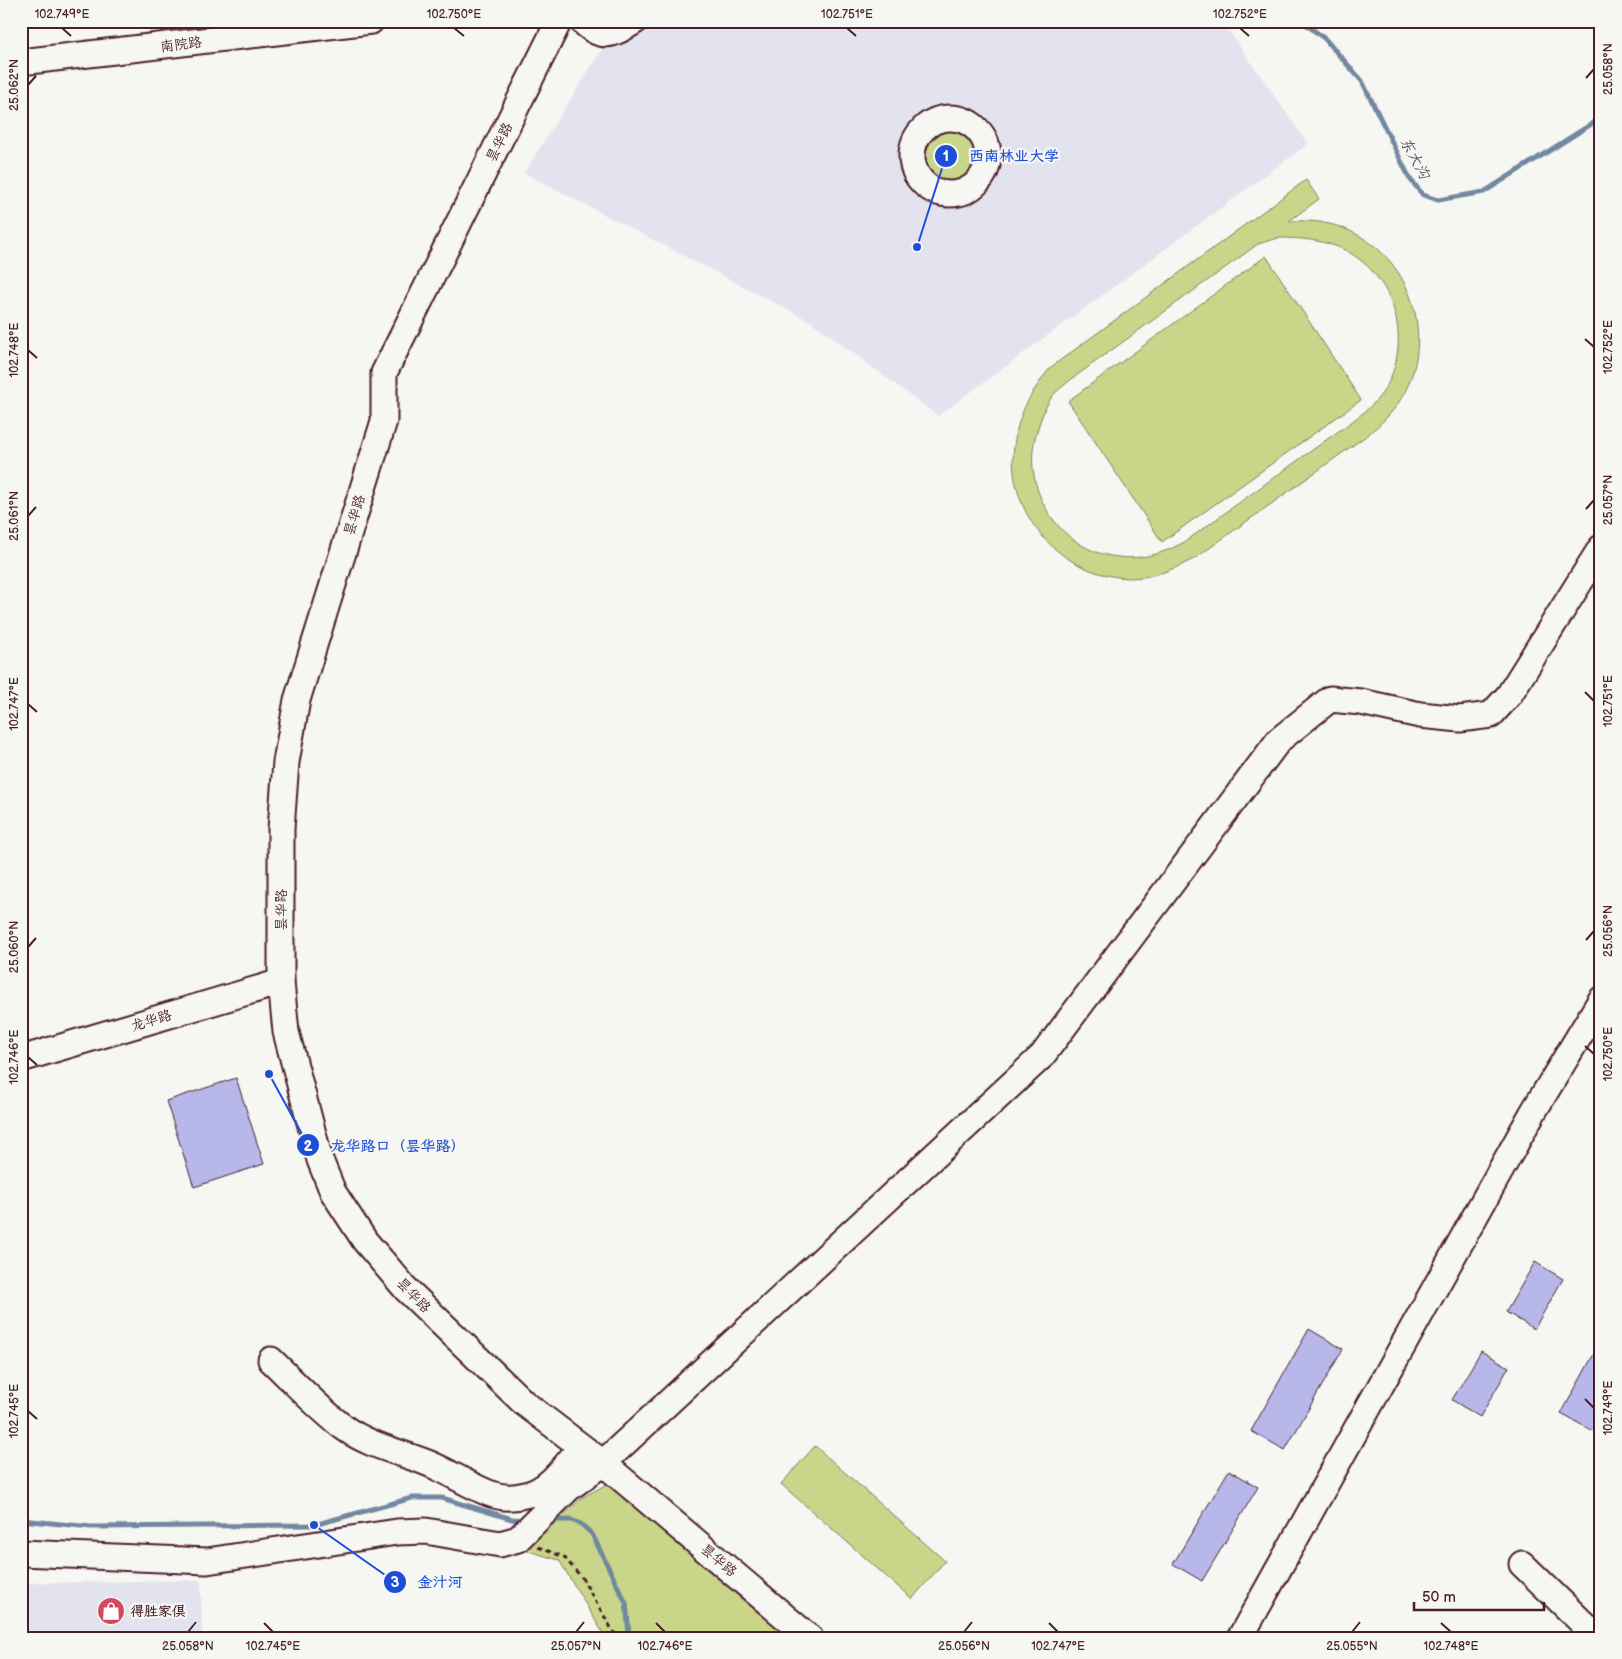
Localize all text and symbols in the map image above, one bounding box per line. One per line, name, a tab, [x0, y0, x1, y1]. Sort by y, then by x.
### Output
text: 102.749°E	[35, 7, 89, 22]
text: 102.750°E	[427, 7, 481, 22]
text: 102.751°E	[821, 7, 873, 22]
text: 102.752°E	[1213, 7, 1267, 22]
street label: 南院路	[159, 34, 203, 55]
text: 25.058°N	[1601, 43, 1616, 95]
text: 25.062°N	[7, 59, 22, 111]
street label: 昙华路	[483, 120, 516, 165]
water label: 东大沟	[1395, 134, 1435, 184]
callout: 西南林业大学	[934, 141, 1069, 171]
text: 1	[943, 147, 949, 166]
text: 西南林业大学	[969, 147, 1059, 166]
text: 102.752°E	[1601, 320, 1616, 374]
text: 102.748°E	[7, 323, 22, 377]
text: 25.057°N	[1601, 475, 1616, 525]
text: 25.061°N	[7, 491, 22, 541]
street label: 昙华路	[340, 493, 369, 538]
text: 102.751°E	[1601, 675, 1616, 727]
text: 102.747°E	[7, 677, 22, 731]
street label: 昙华路	[273, 889, 290, 931]
text: 25.056°N	[1601, 905, 1616, 957]
text: 25.060°N	[7, 921, 22, 973]
street label: 龙华路	[129, 1006, 174, 1035]
text: 102.750°E	[1601, 1027, 1616, 1081]
text: 102.746°E	[7, 1029, 22, 1084]
callout: 龙华路口（昙华路）	[295, 1130, 475, 1160]
text: 2	[304, 1137, 313, 1156]
text: 龙华路口（昙华路）	[330, 1137, 466, 1156]
street label: 昙华路	[393, 1274, 434, 1316]
text: 102.749°E	[1601, 1381, 1616, 1435]
text: 102.745°E	[7, 1384, 22, 1438]
street label: 昙华路	[697, 1540, 740, 1580]
callout: 金汁河	[383, 1567, 473, 1597]
text: 3	[391, 1573, 400, 1592]
text: 金汁河	[417, 1573, 463, 1592]
scale bar	[1414, 1579, 1544, 1611]
text: 50 m	[1422, 1588, 1456, 1607]
shop icon: 得胜家俱	[96, 1596, 126, 1626]
place label: 得胜家俱	[130, 1603, 186, 1620]
text: 25.058°N	[162, 1639, 214, 1654]
text: 102.745°E	[246, 1639, 300, 1654]
text: 25.057°N	[551, 1639, 601, 1654]
text: 102.746°E	[638, 1639, 693, 1654]
text: 25.056°N	[938, 1639, 990, 1654]
text: 102.747°E	[1031, 1639, 1085, 1654]
text: 25.055°N	[1326, 1639, 1378, 1654]
text: 102.748°E	[1424, 1639, 1478, 1654]

